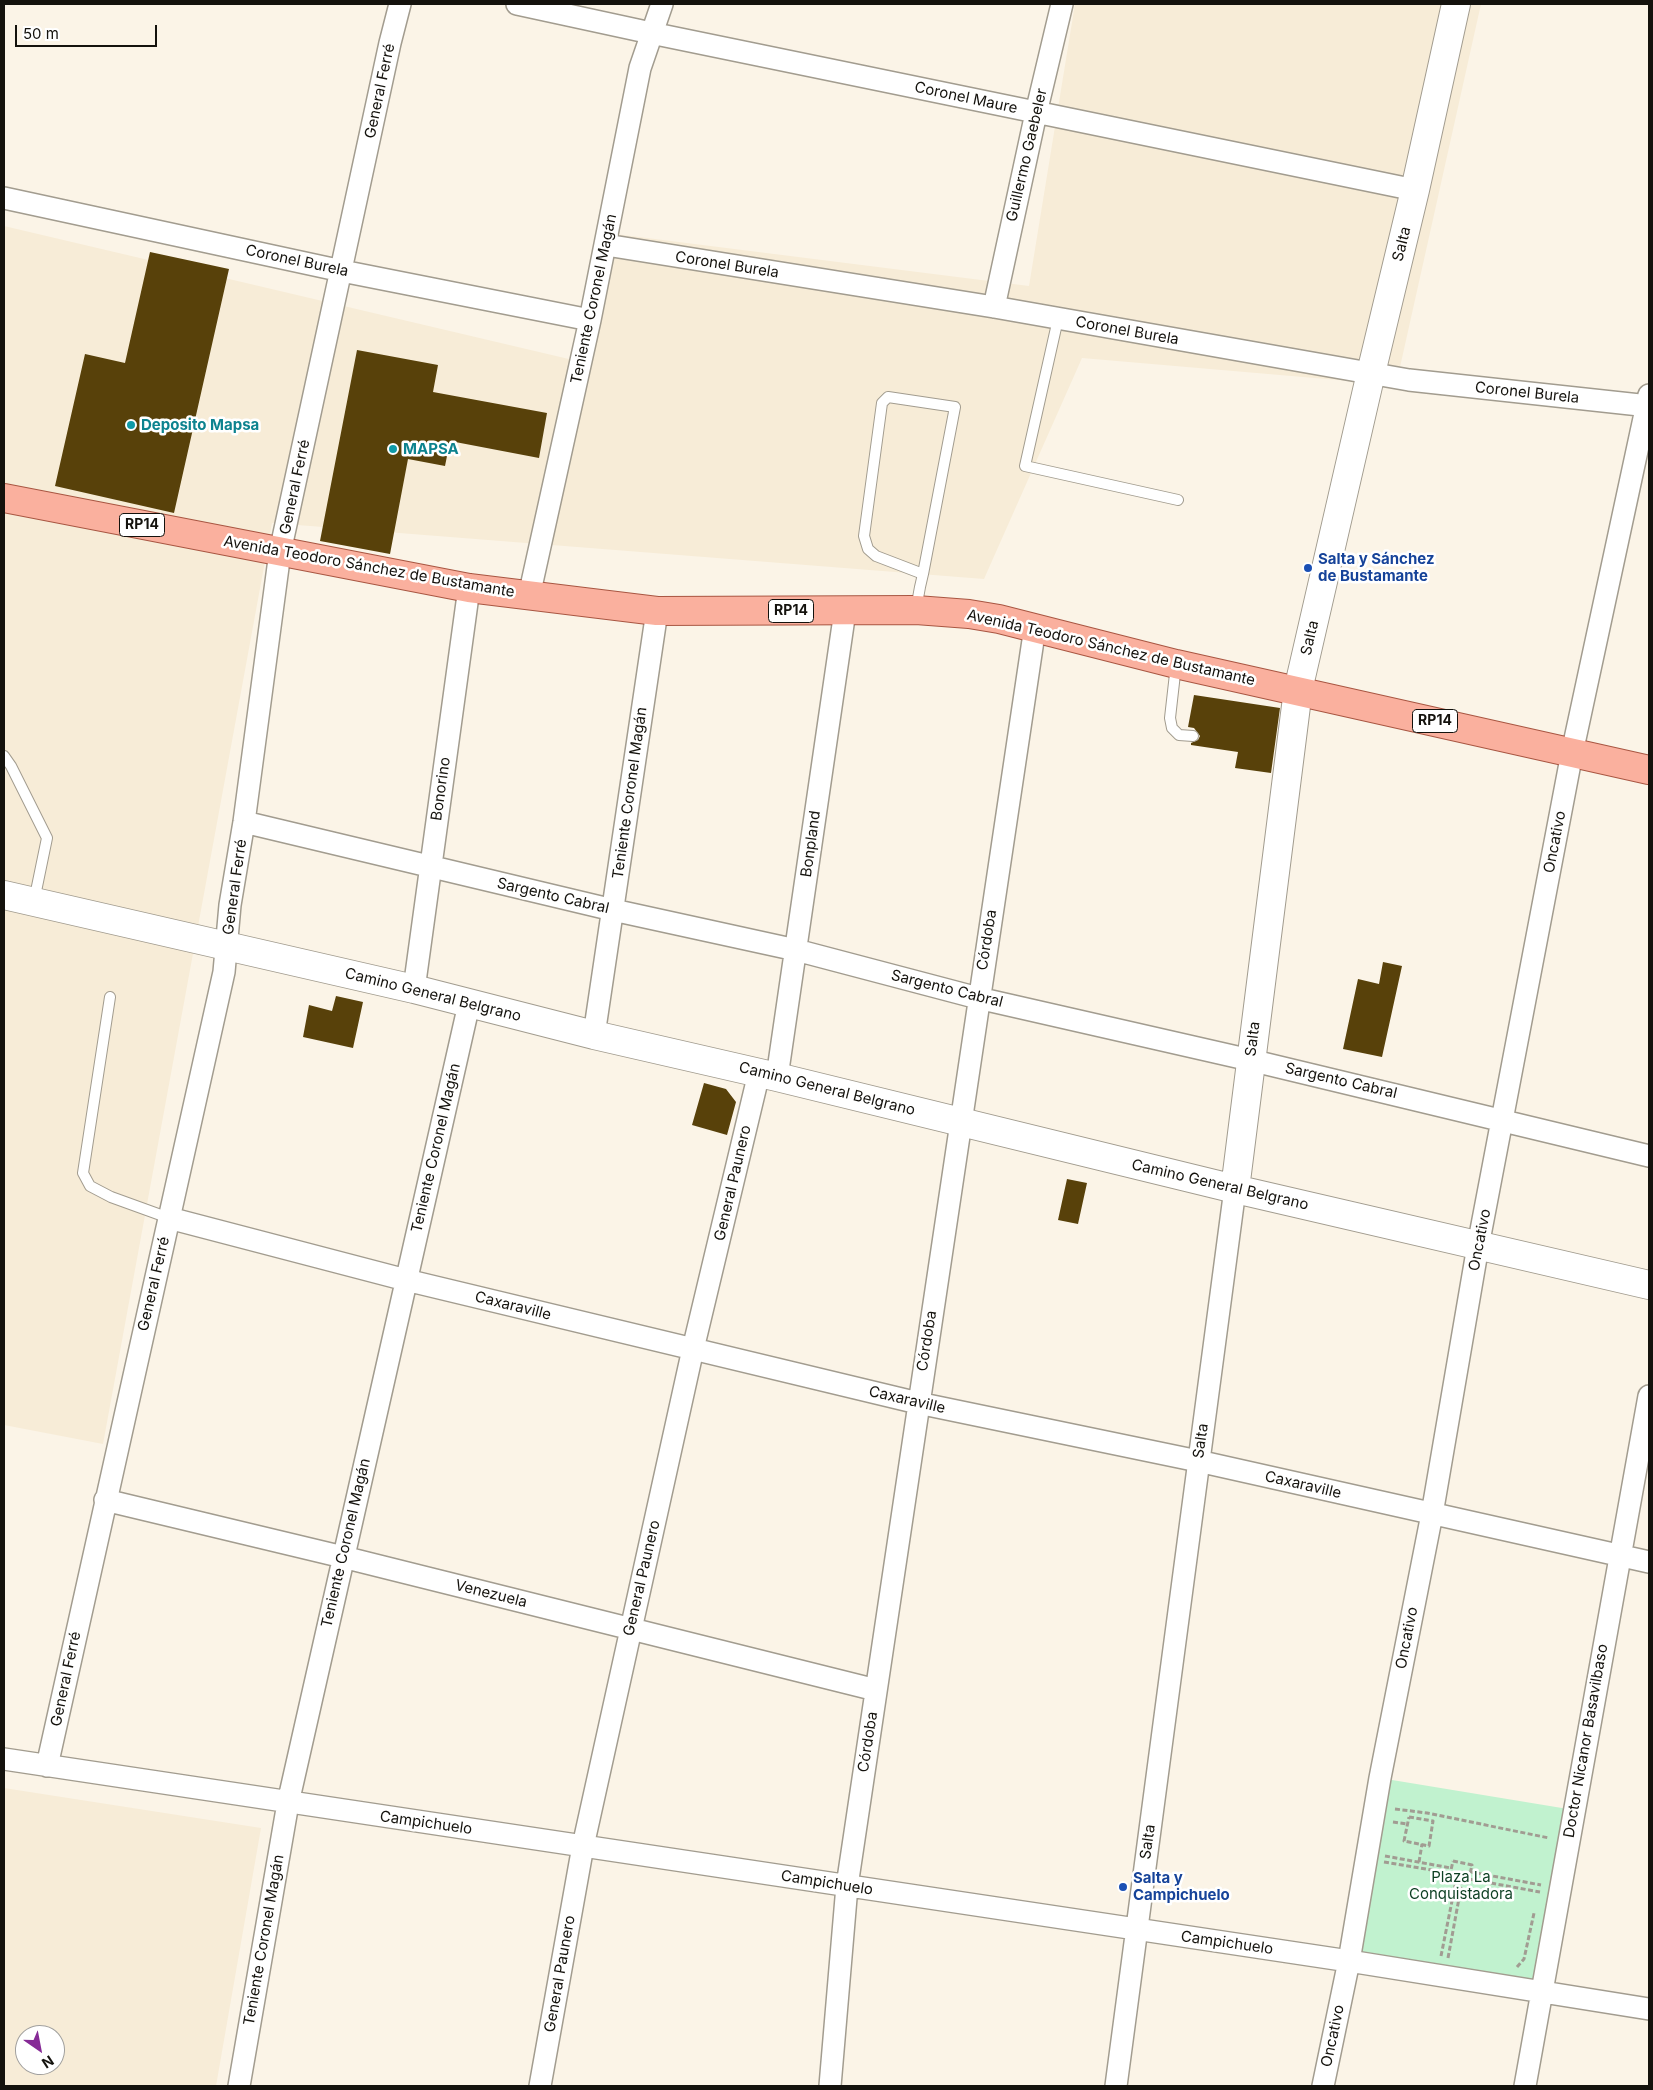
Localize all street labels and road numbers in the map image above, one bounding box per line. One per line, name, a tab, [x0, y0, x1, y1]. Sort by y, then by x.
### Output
street label: General Ferré	[361, 42, 399, 140]
street label: Coronel Maure	[913, 78, 1019, 118]
street label: Guillermo Gaebeler	[1003, 87, 1051, 223]
street label: Teniente Coronel Magán	[567, 212, 621, 386]
street label: Salta	[1389, 225, 1415, 263]
street label: Coronel Burela	[244, 241, 350, 281]
street label: Coronel Burela	[674, 248, 780, 282]
street label: Coronel Burela	[1074, 313, 1180, 349]
street label: Coronel Burela	[1474, 379, 1580, 407]
street label: General Ferré	[276, 438, 314, 536]
road number: RP14	[120, 514, 164, 536]
street label: Avenida Teodoro Sánchez de Bustamante	[222, 533, 516, 601]
road number: RP14	[768, 600, 814, 622]
street label: Avenida Teodoro Sánchez de Bustamante	[965, 606, 1257, 690]
street label: Salta	[1297, 619, 1323, 657]
street label: Teniente Coronel Magán	[609, 706, 651, 880]
road number: RP14	[1412, 709, 1458, 732]
street label: Bonorino	[428, 756, 454, 822]
street label: Oncativo	[1540, 809, 1570, 875]
street label: Bonpland	[797, 810, 825, 878]
street label: General Ferré	[219, 838, 251, 936]
street label: Sargento Cabral	[495, 874, 611, 918]
street label: Córdoba	[973, 908, 1001, 972]
street label: Camino General Belgrano	[343, 964, 523, 1026]
street label: Sargento Cabral	[889, 966, 1005, 1012]
street label: Salta	[1242, 1020, 1264, 1058]
street label: Camino General Belgrano	[737, 1058, 917, 1120]
street label: Sargento Cabral	[1283, 1059, 1399, 1103]
street label: Teniente Coronel Magán	[408, 1062, 464, 1234]
street label: General Paunero	[711, 1123, 755, 1243]
street label: Camino General Belgrano	[1130, 1156, 1310, 1214]
street label: Oncativo	[1465, 1207, 1495, 1273]
street label: General Ferré	[134, 1235, 174, 1333]
street label: Caxaraville	[473, 1288, 553, 1324]
street label: Córdoba	[913, 1309, 941, 1373]
street label: Caxaraville	[867, 1382, 947, 1418]
street label: Salta	[1190, 1422, 1212, 1460]
street label: Teniente Coronel Magán	[318, 1457, 374, 1629]
street label: Caxaraville	[1263, 1467, 1343, 1503]
street label: General Paunero	[620, 1518, 664, 1638]
street label: Venezuela	[453, 1576, 529, 1612]
street label: Oncativo	[1392, 1605, 1422, 1671]
street label: General Ferré	[47, 1630, 85, 1728]
street label: Doctor Nicanor Basavilbaso	[1560, 1643, 1612, 1839]
street label: Córdoba	[854, 1710, 882, 1774]
street label: Campichuelo	[379, 1808, 473, 1838]
street label: Salta	[1137, 1823, 1159, 1861]
street label: Teniente Coronel Magán	[240, 1853, 288, 2027]
street label: Campichuelo	[780, 1867, 874, 1899]
street label: General Paunero	[541, 1914, 579, 2034]
street label: Campichuelo	[1180, 1928, 1274, 1958]
street label: Oncativo	[1318, 2003, 1348, 2069]

